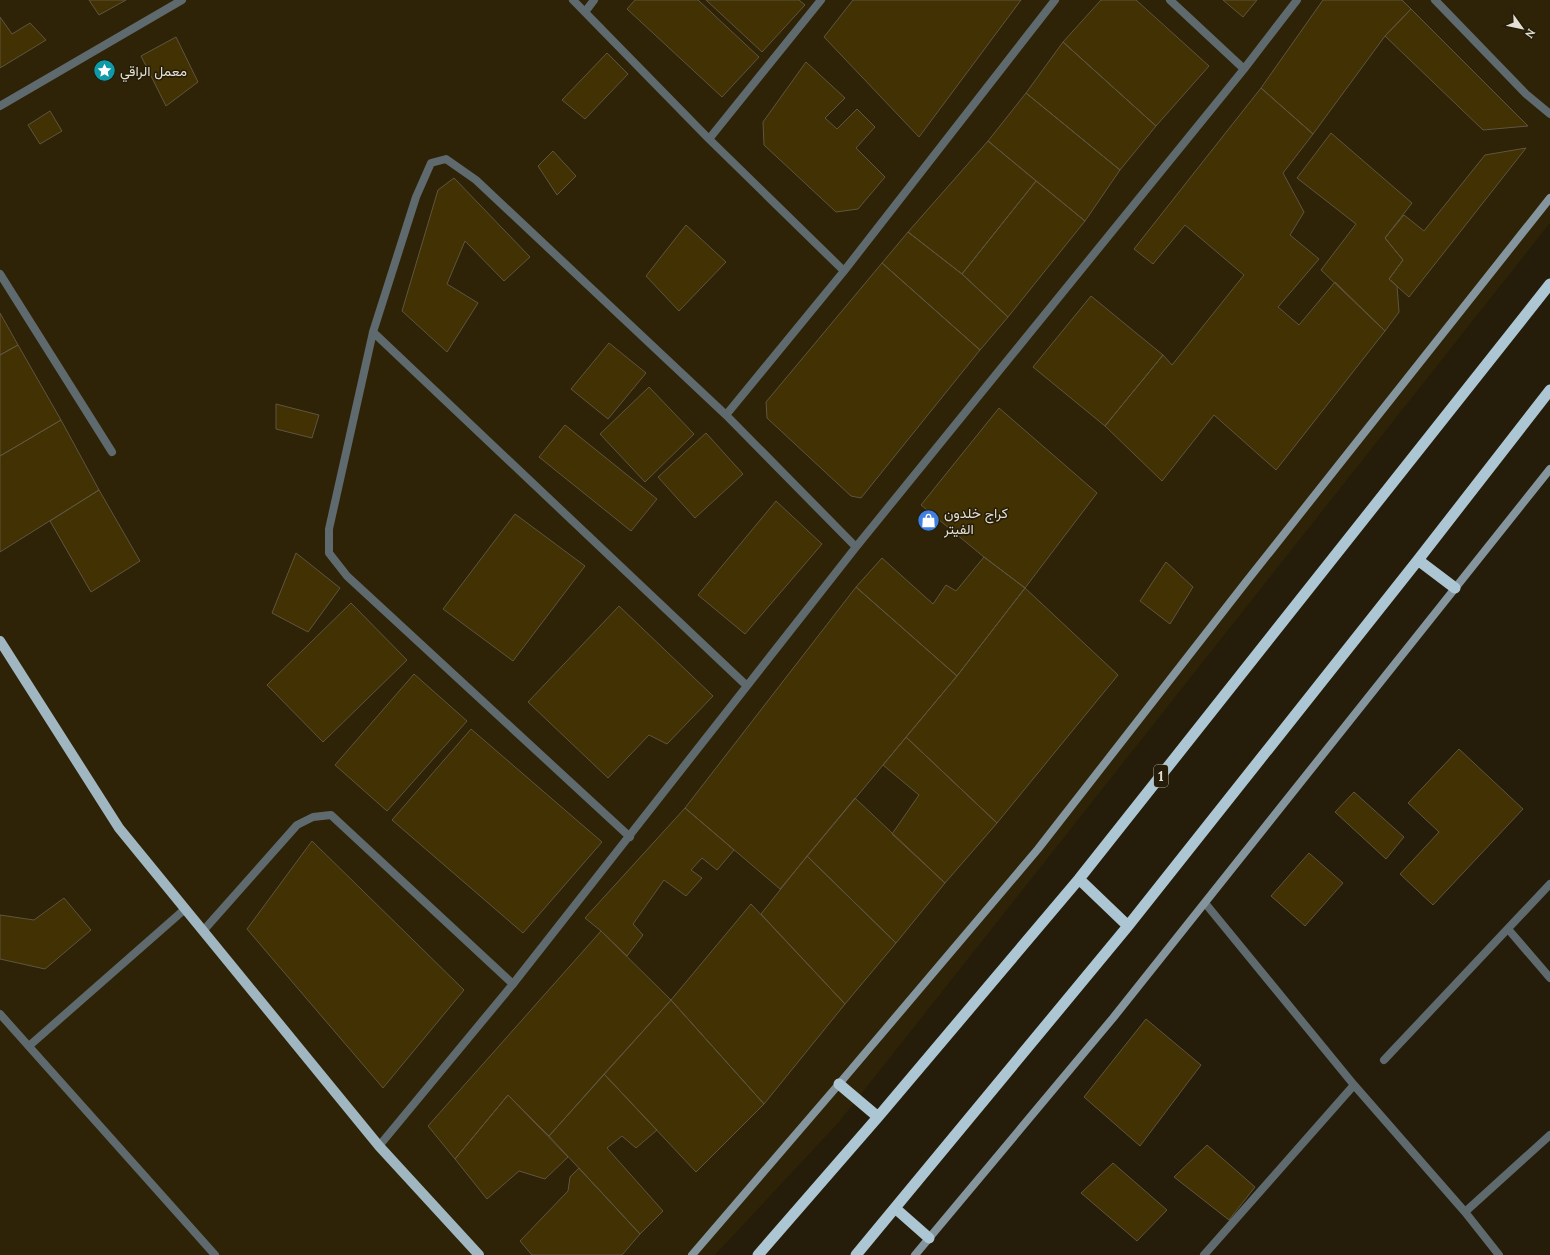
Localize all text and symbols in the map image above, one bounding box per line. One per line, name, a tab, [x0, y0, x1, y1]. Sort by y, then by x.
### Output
north arrow	[1502, 8, 1542, 48]
text: N	[1522, 26, 1539, 41]
place icon: معمل الراقي	[91, 58, 117, 84]
place label: معمل الراقي	[120, 62, 187, 83]
place label: كراج خلدون الفيتر	[943, 504, 1008, 538]
shop icon: كراج خلدون الفيتر	[915, 508, 941, 534]
road number: 1	[1154, 765, 1168, 787]

